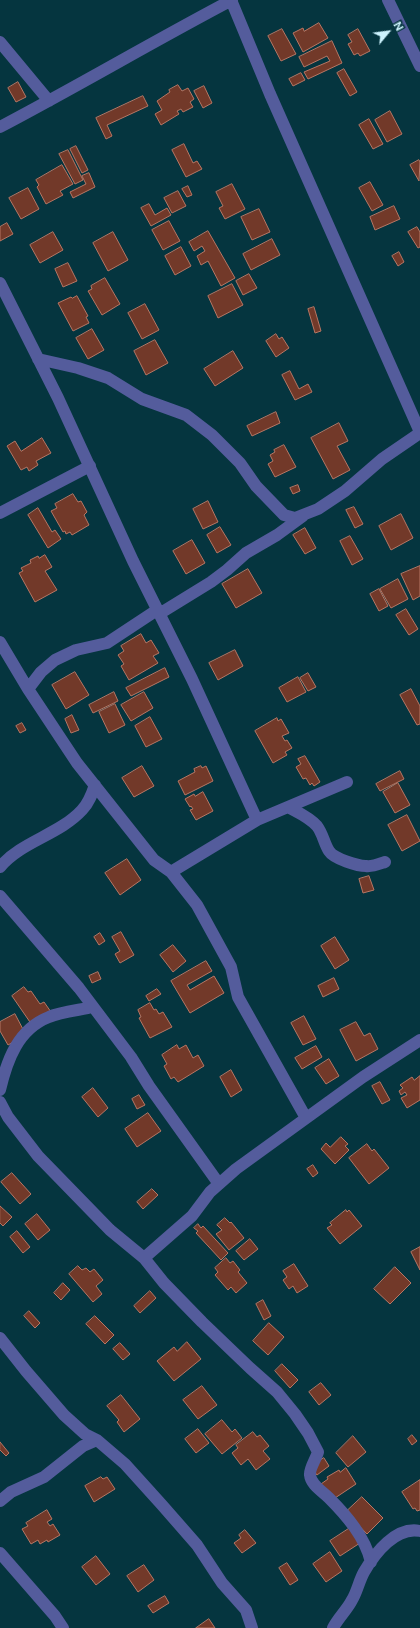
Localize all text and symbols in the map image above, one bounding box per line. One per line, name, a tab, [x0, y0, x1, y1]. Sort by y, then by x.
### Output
north arrow	[368, 12, 408, 52]
text: N	[391, 20, 406, 33]

